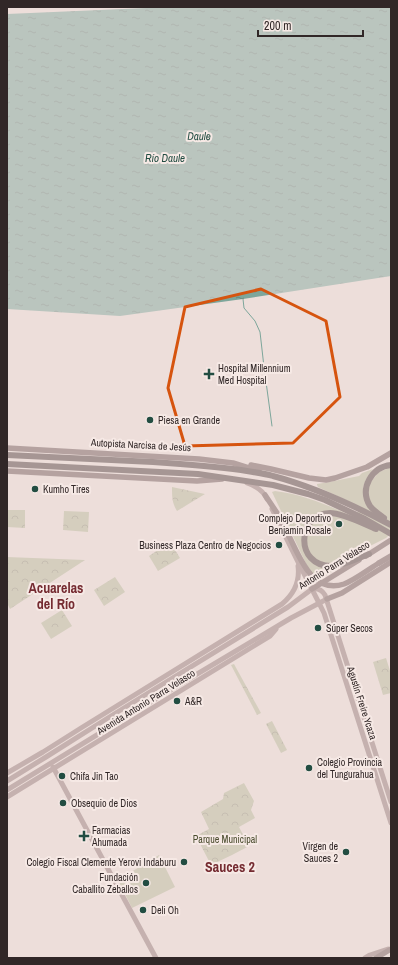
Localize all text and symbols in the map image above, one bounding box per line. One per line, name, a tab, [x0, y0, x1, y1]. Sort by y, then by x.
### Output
scale bar	[258, 12, 363, 38]
text: 200 m	[264, 18, 291, 34]
water label: Daule	[187, 129, 211, 143]
water label: Río Daule	[145, 151, 185, 165]
place label: Hospital Millennium Med Hospital	[218, 362, 291, 387]
marker: Hospital Millennium Med Hospital	[203, 368, 215, 380]
place label: Piesa en Grande	[158, 414, 220, 427]
marker: Piesa en Grande	[145, 415, 155, 425]
street label: Autopista Narcisa de Jesús	[90, 436, 191, 454]
place label: Kumho Tires	[43, 483, 90, 496]
marker: Kumho Tires	[30, 484, 40, 494]
place label: Complejo Deportivo Benjamín Rosale	[259, 512, 331, 537]
marker: Complejo Deportivo Benjamín Rosale	[334, 519, 344, 529]
street label: Antonio Parra Velasco	[295, 538, 372, 593]
place label: Business Plaza Centro de Negocios	[139, 539, 271, 552]
marker: Business Plaza Centro de Negocios	[274, 540, 284, 550]
district label: Acuarelas del Río	[29, 579, 83, 613]
place label: Súper Secos	[326, 622, 373, 635]
marker: Súper Secos	[313, 623, 323, 633]
street label: Agustín Freire Ycaza	[344, 664, 380, 742]
street label: Avenida Antonio Parra Velasco	[94, 666, 198, 738]
place label: A&R	[184, 695, 202, 708]
marker: A&R	[172, 696, 182, 706]
place label: Colegio Provincia del Tungurahua	[317, 756, 383, 781]
marker: Colegio Provincia del Tungurahua	[304, 763, 314, 773]
place label: Chifa Jin Tao	[70, 770, 119, 783]
marker: Chifa Jin Tao	[57, 771, 67, 781]
place label: Obsequio de Dios	[71, 797, 137, 810]
marker: Obsequio de Dios	[58, 798, 68, 808]
place label: Farmacias Ahumada	[91, 824, 130, 849]
marker: Farmacias Ahumada	[79, 831, 89, 841]
park label: Parque Municipal	[193, 833, 257, 846]
place label: Virgen de Sauces 2	[303, 840, 338, 865]
marker: Virgen de Sauces 2	[341, 847, 351, 857]
place label: Colegio Fiscal Clemente Yerovi Indaburu	[26, 856, 176, 869]
marker: Colegio Fiscal Clemente Yerovi Indaburu	[179, 857, 189, 867]
district label: Sauces 2	[205, 858, 255, 876]
place label: Fundación Caballito Zeballos	[72, 871, 138, 896]
marker: Fundación Caballito Zeballos	[141, 878, 151, 888]
place label: Deli Oh	[151, 904, 179, 917]
marker: Deli Oh	[138, 905, 148, 915]

